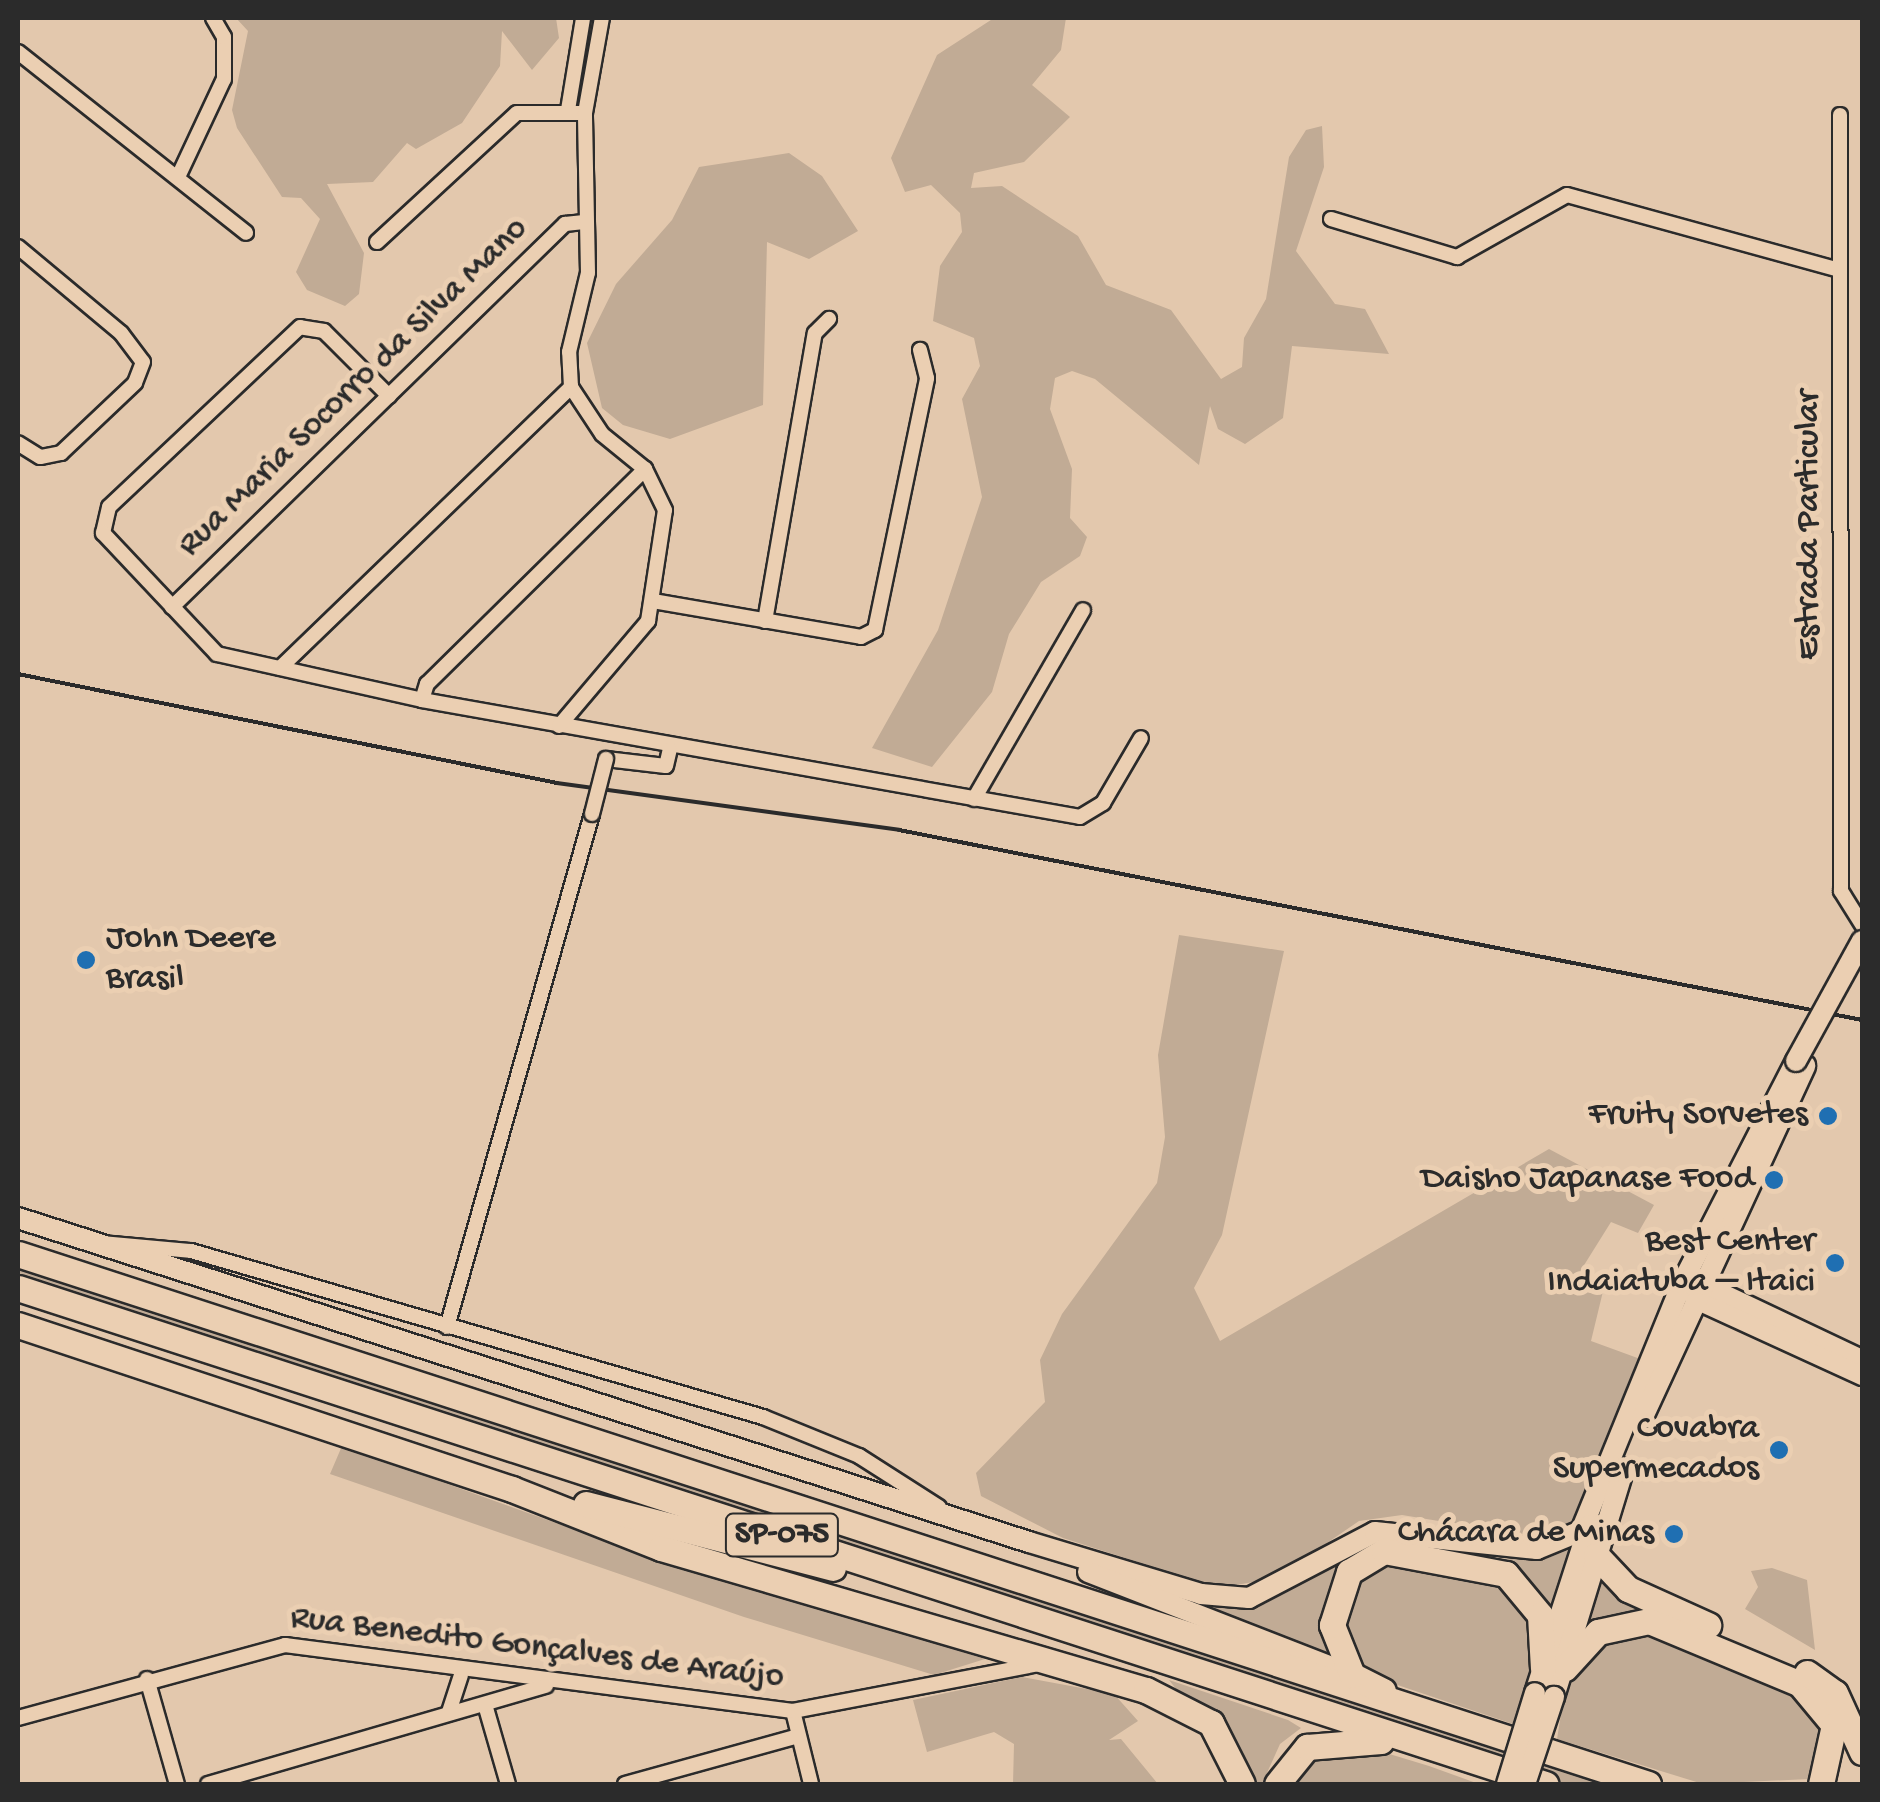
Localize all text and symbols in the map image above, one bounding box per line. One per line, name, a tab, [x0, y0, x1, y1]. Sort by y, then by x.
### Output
street label: Rua Maria Socorro da Silva Mano	[170, 209, 538, 567]
street label: Estrada Particular	[1789, 390, 1831, 660]
place label: John Deere Brasil	[106, 919, 276, 1001]
marker: John Deere Brasil	[75, 949, 97, 971]
place label: Fruity Sorvetes	[1588, 1095, 1808, 1137]
marker: Fruity Sorvetes	[1817, 1105, 1839, 1127]
place label: Daisho Japanase Food	[1421, 1159, 1754, 1201]
marker: Daisho Japanase Food	[1763, 1169, 1785, 1191]
place label: Best Center Indaiatuba – Itaici	[1547, 1222, 1815, 1304]
marker: Best Center Indaiatuba – Itaici	[1824, 1252, 1846, 1274]
place label: Covabra Supermecados	[1553, 1409, 1759, 1491]
marker: Covabra Supermecados	[1768, 1439, 1790, 1461]
road number: SP-075	[724, 1508, 840, 1562]
place label: Chácara de Minas	[1398, 1513, 1654, 1555]
marker: Chácara de Minas	[1663, 1523, 1685, 1545]
street label: Rua Benedito Gonçalves de Araújo	[288, 1598, 786, 1700]

